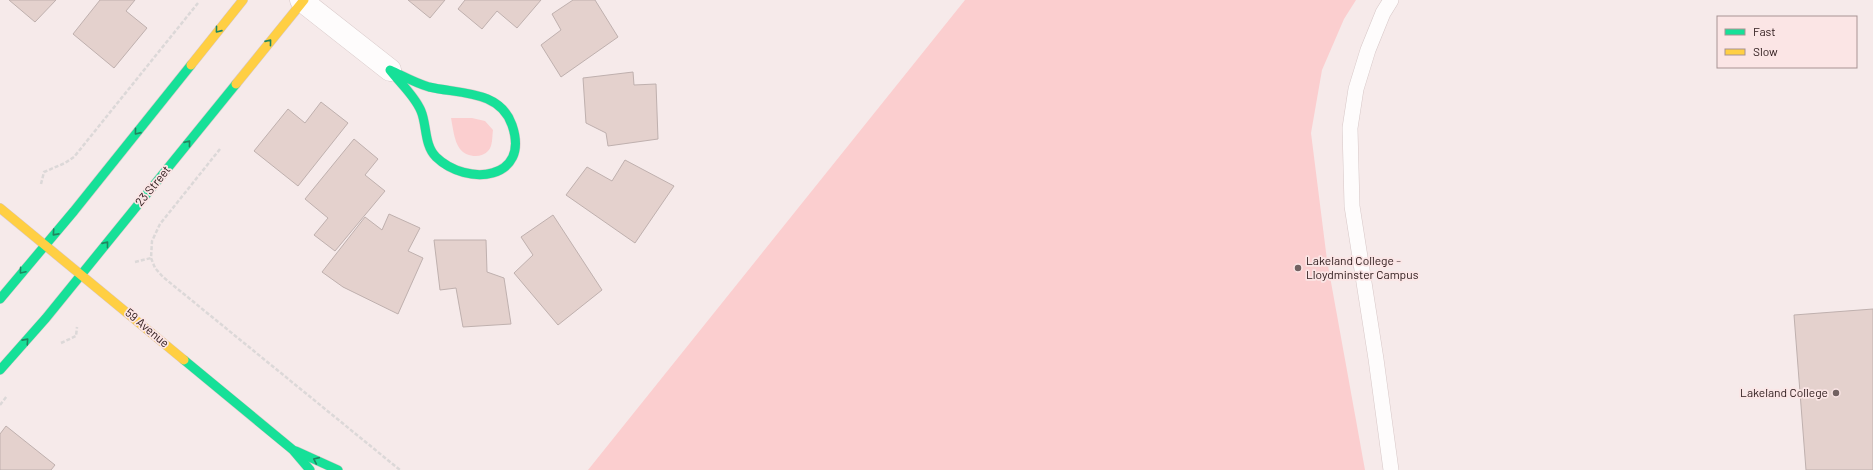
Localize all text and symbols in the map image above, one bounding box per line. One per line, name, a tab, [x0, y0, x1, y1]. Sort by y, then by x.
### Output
legend	[1717, 16, 1857, 68]
text: Fast	[1753, 24, 1776, 38]
one-way arrow	[216, 26, 223, 33]
one-way arrow	[265, 40, 272, 47]
text: Slow	[1753, 44, 1778, 58]
one-way arrow	[135, 127, 142, 135]
one-way arrow	[183, 141, 190, 148]
street label: 23 Street	[132, 162, 173, 208]
one-way arrow	[53, 228, 60, 236]
one-way arrow	[101, 242, 108, 249]
place label: Lakeland College - Lloydminster Campus	[1306, 253, 1419, 281]
marker: Lakeland College - Lloydminster Campus	[1293, 263, 1303, 273]
one-way arrow	[20, 267, 27, 274]
street label: 59 Avenue	[123, 305, 172, 350]
one-way arrow	[21, 338, 29, 346]
place label: Lakeland College	[1740, 385, 1828, 399]
marker: Lakeland College	[1831, 388, 1841, 398]
one-way arrow	[312, 457, 320, 465]

